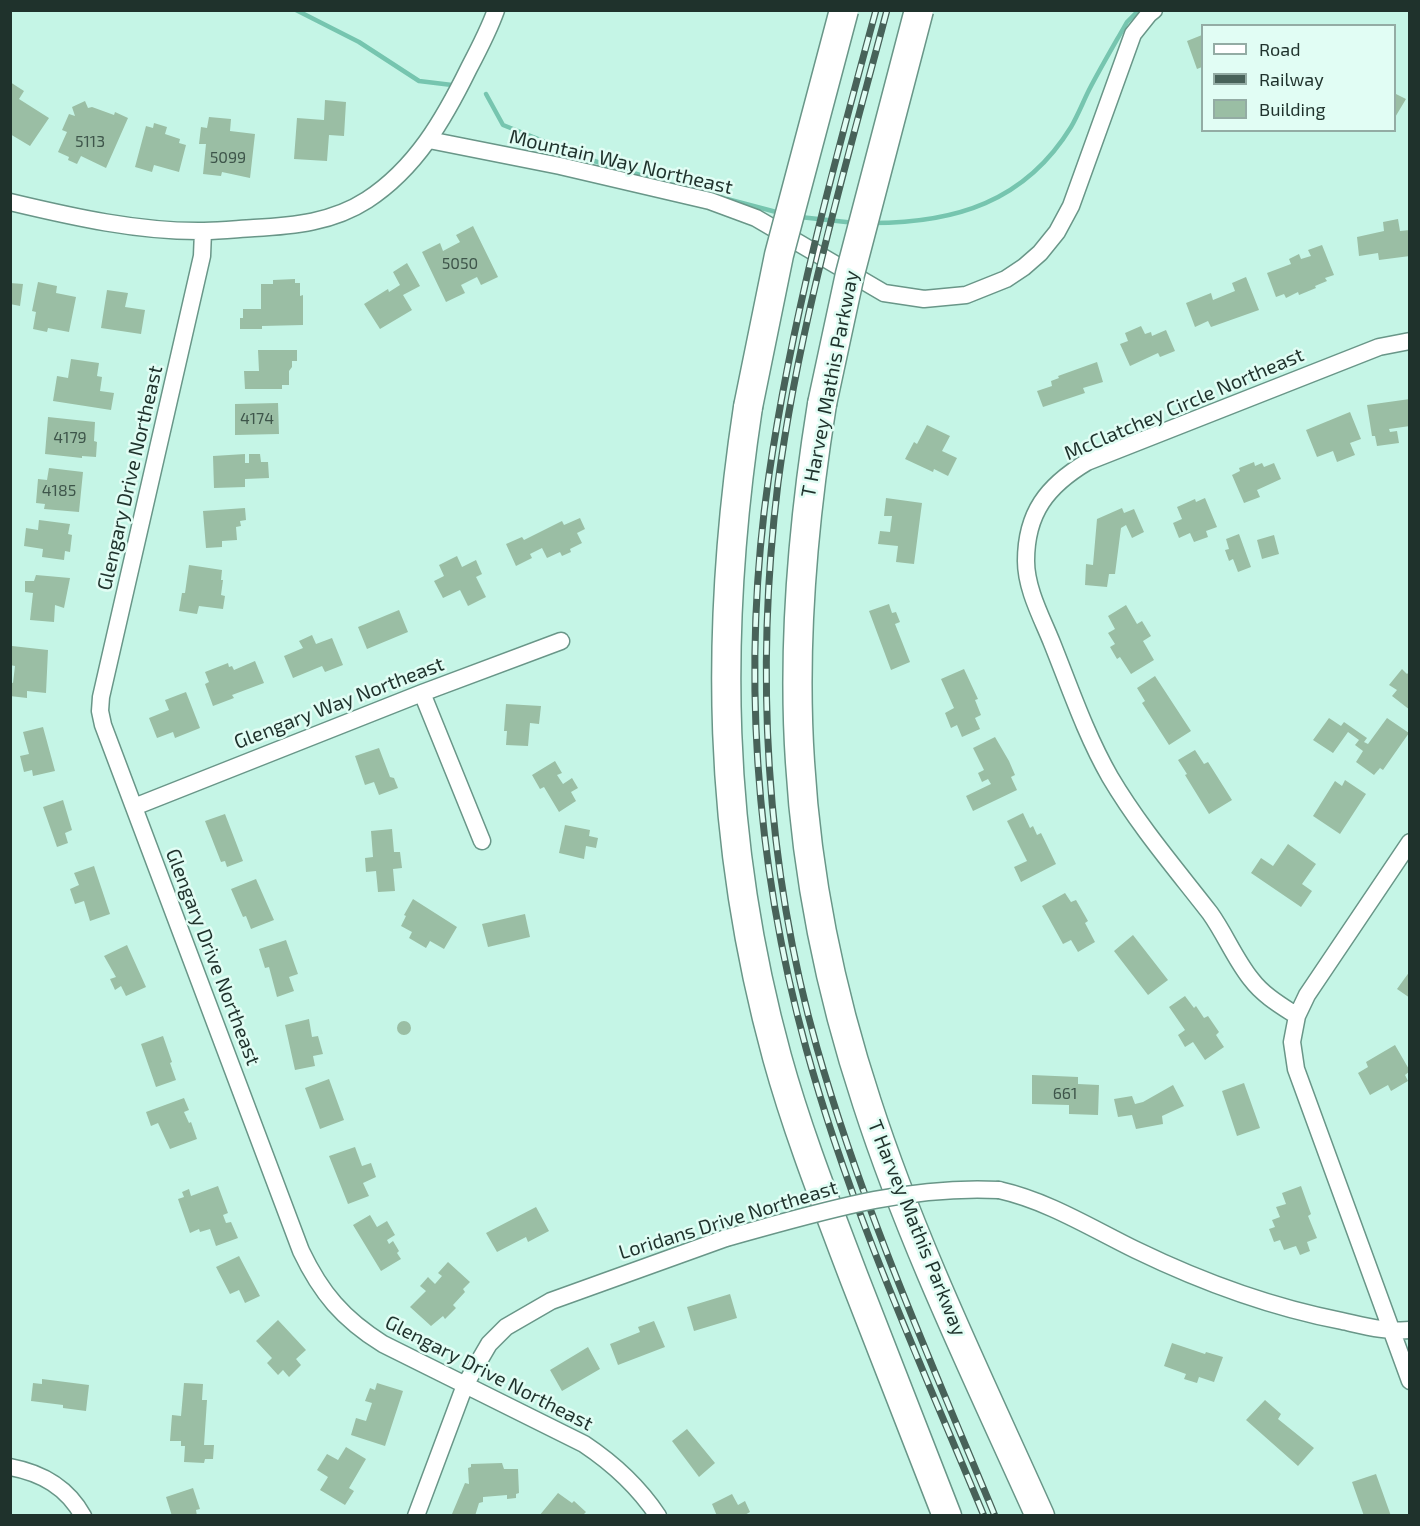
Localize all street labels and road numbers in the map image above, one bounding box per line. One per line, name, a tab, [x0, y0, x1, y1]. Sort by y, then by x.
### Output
street label: Mountain Way Northeast	[507, 125, 735, 199]
street label: T Harvey Mathis Parkway	[796, 268, 864, 500]
street label: McClatchey Circle Northeast	[1061, 343, 1307, 465]
street label: Glengary Drive Northeast	[92, 363, 168, 593]
street label: Glengary Way Northeast	[231, 652, 447, 754]
street label: Glengary Drive Northeast	[161, 845, 265, 1069]
street label: T Harvey Mathis Parkway	[863, 1116, 971, 1340]
street label: Loridans Drive Northeast	[616, 1175, 840, 1265]
street label: Glengary Drive Northeast	[381, 1310, 597, 1436]

